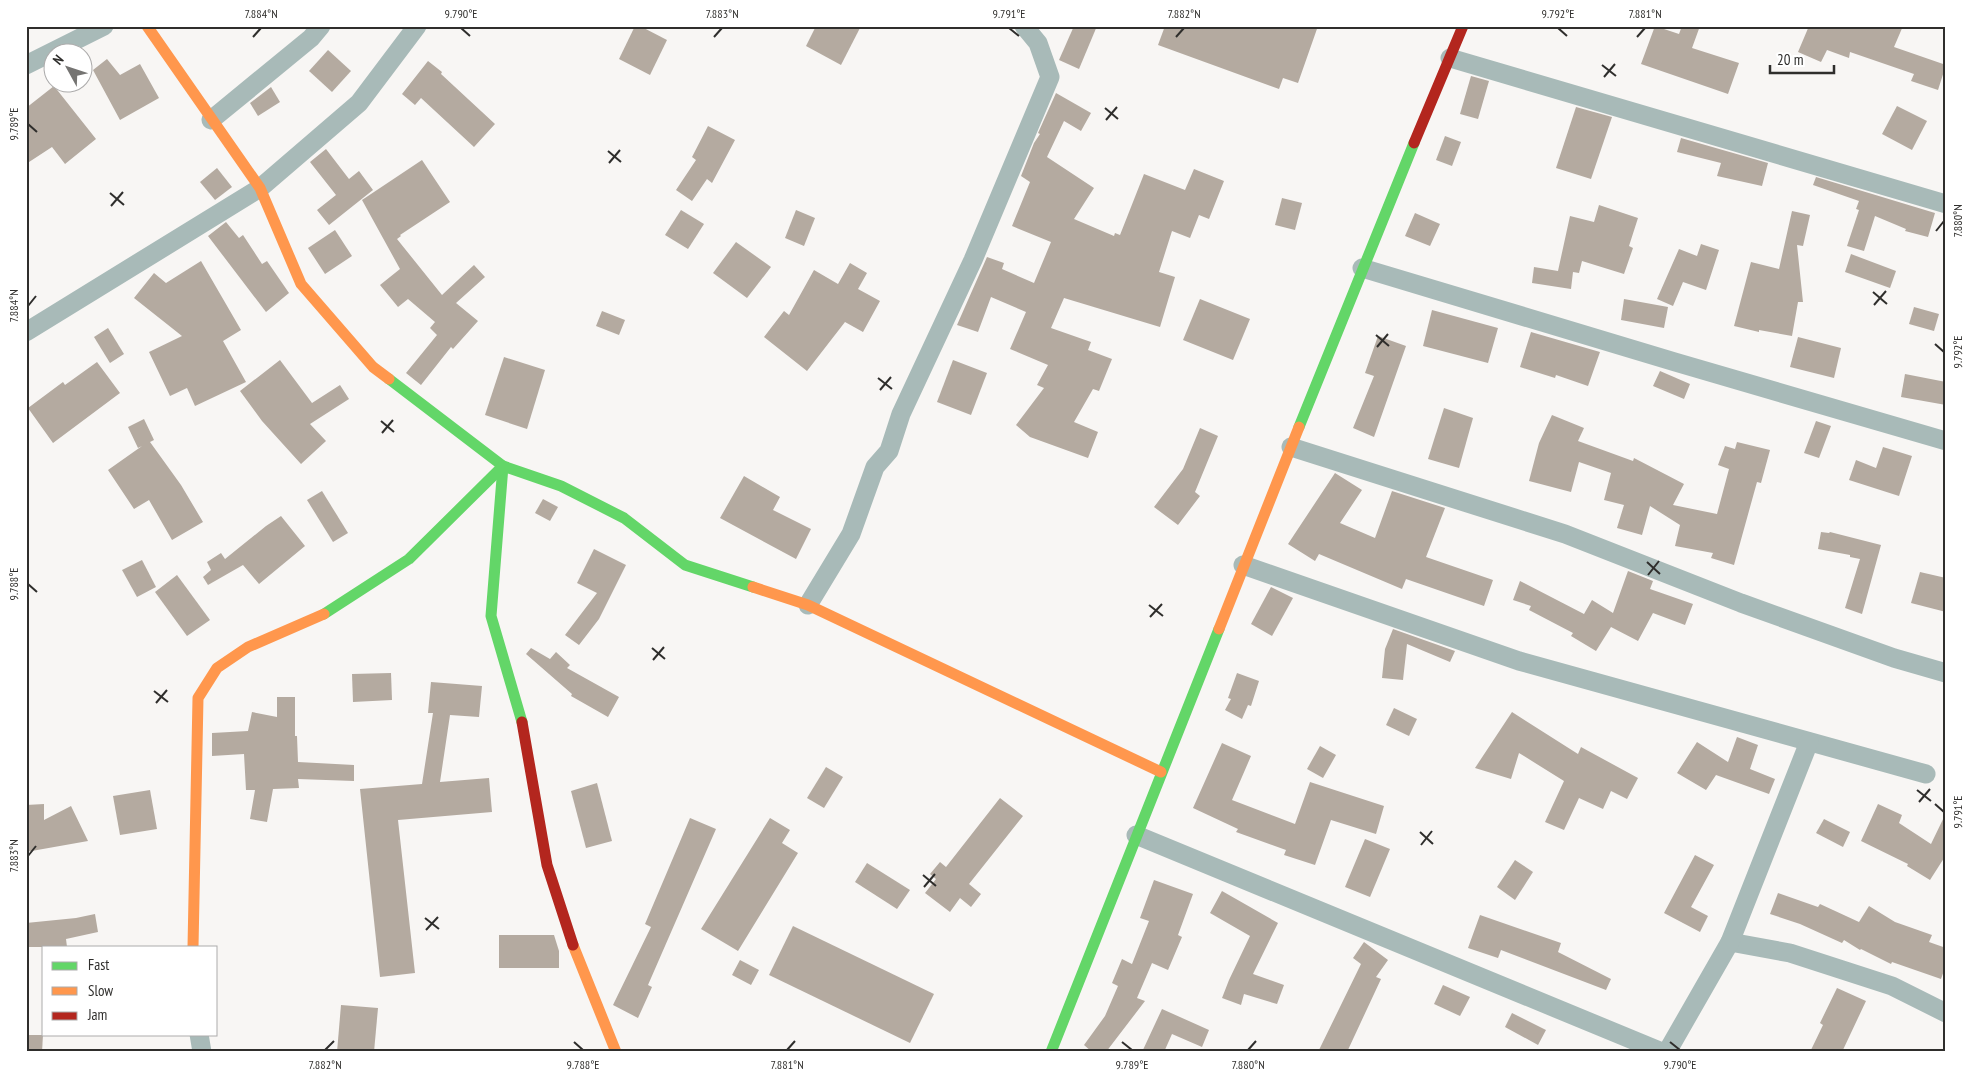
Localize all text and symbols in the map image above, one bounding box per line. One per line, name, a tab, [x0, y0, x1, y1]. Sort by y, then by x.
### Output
text: 7.884°N	[244, 6, 278, 21]
text: 9.790°E	[445, 6, 478, 21]
text: 7.883°N	[705, 6, 739, 21]
text: 9.791°E	[993, 6, 1026, 21]
text: 7.882°N	[1167, 6, 1201, 21]
text: 9.792°E	[1542, 6, 1575, 21]
text: 7.881°N	[1628, 6, 1662, 21]
north arrow	[42, 42, 92, 92]
scale bar	[1770, 42, 1833, 74]
text: 20 m	[1777, 50, 1803, 69]
text: N	[49, 51, 67, 68]
text: 9.789°E	[6, 108, 21, 141]
text: 7.880°N	[1950, 204, 1965, 238]
text: 7.884°N	[6, 289, 21, 323]
text: 9.792°E	[1950, 336, 1965, 369]
text: 9.788°E	[6, 568, 21, 601]
text: 9.791°E	[1950, 796, 1965, 829]
text: 7.883°N	[6, 839, 21, 873]
legend	[42, 946, 218, 1036]
text: Fast	[88, 955, 109, 974]
text: Slow	[88, 981, 113, 1000]
text: Jam	[87, 1005, 107, 1024]
text: 7.882°N	[308, 1057, 342, 1072]
text: 9.788°E	[567, 1057, 600, 1072]
text: 7.881°N	[770, 1057, 804, 1072]
text: 9.789°E	[1116, 1057, 1149, 1072]
text: 7.880°N	[1231, 1057, 1265, 1072]
text: 9.790°E	[1664, 1057, 1697, 1072]

